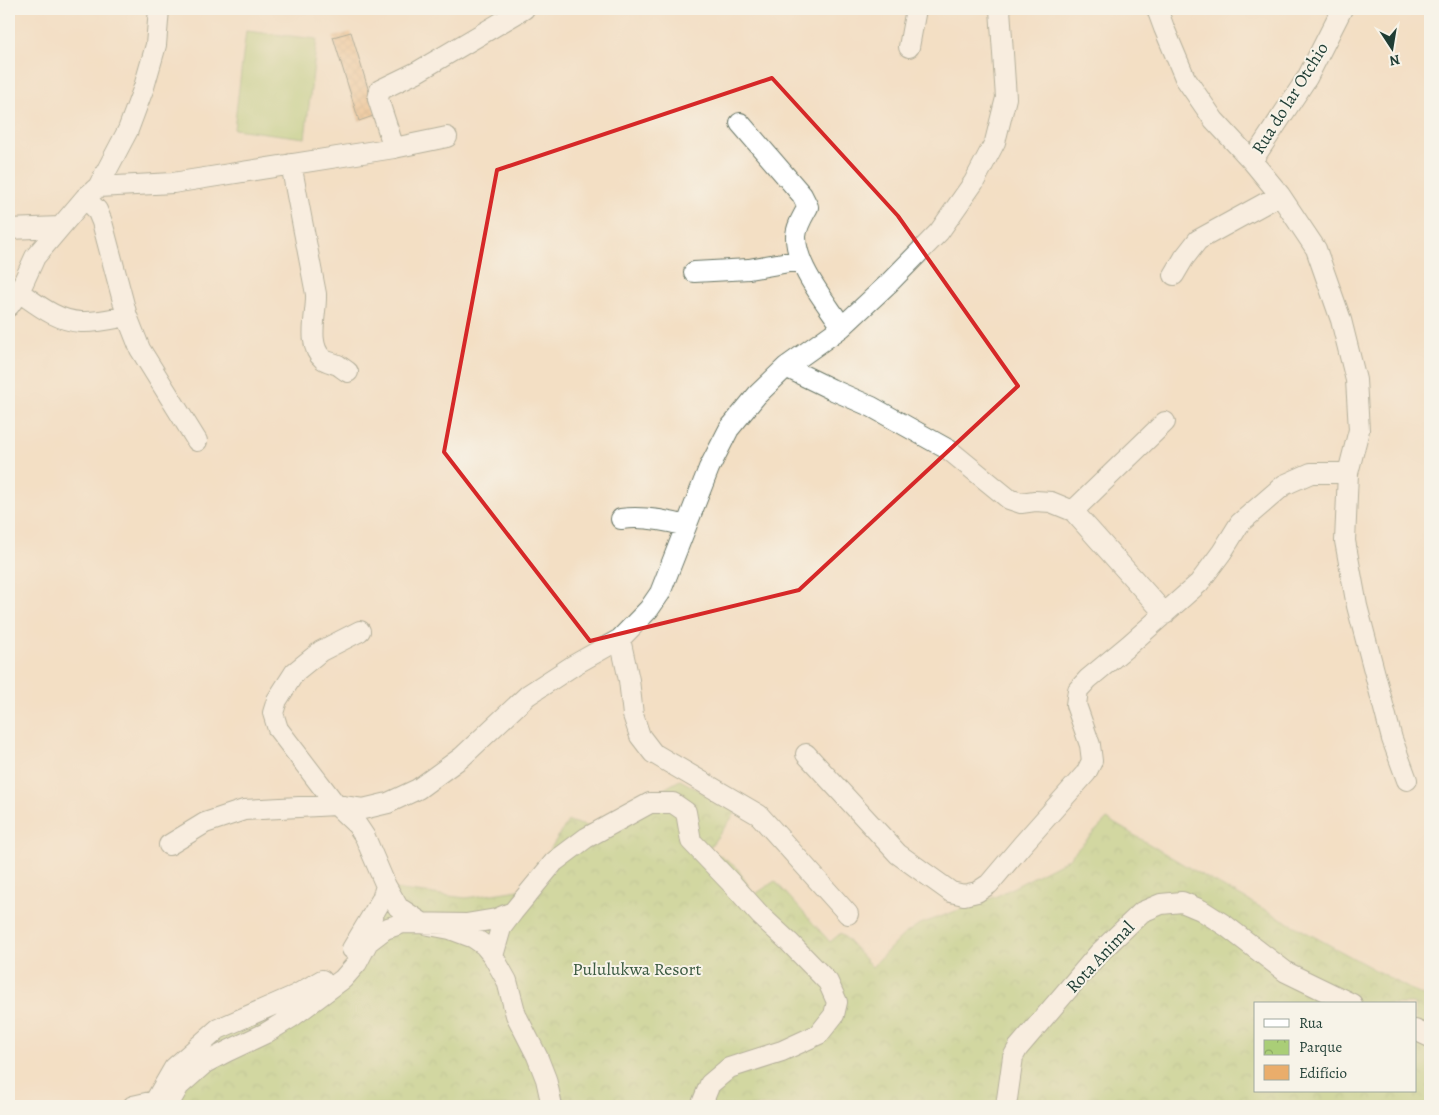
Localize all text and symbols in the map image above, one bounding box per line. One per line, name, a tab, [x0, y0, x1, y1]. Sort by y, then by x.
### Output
north arrow	[1366, 22, 1416, 72]
street label: Rua do lar Otchio	[1246, 38, 1334, 158]
text: N	[1388, 50, 1402, 71]
street label: Rota Animal	[1060, 915, 1140, 998]
park label: Pululukwa Resort	[573, 957, 701, 981]
legend	[1254, 1002, 1416, 1092]
text: Rua	[1299, 1013, 1323, 1033]
text: Parque	[1299, 1037, 1342, 1057]
text: Edifício	[1299, 1063, 1347, 1083]

